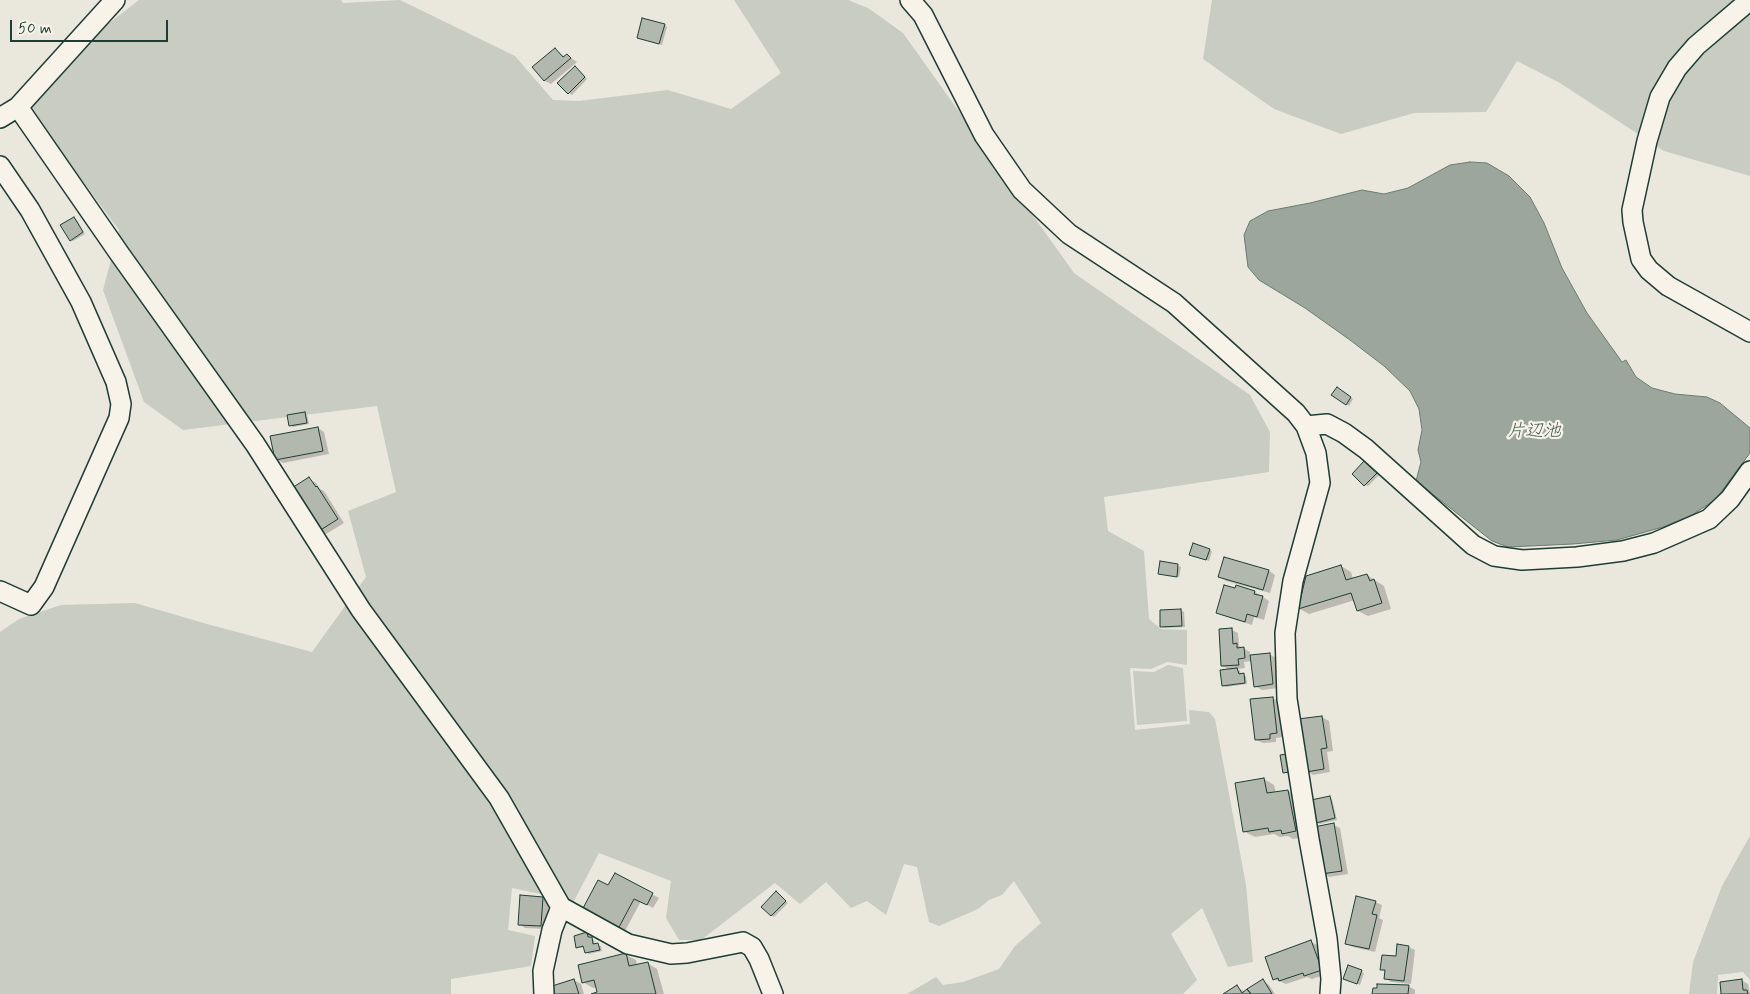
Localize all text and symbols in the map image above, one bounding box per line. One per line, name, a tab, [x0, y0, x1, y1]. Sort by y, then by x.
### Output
scale bar	[12, 10, 170, 42]
text: 50 m	[18, 19, 52, 39]
water label: 片辺池	[1507, 421, 1561, 443]

